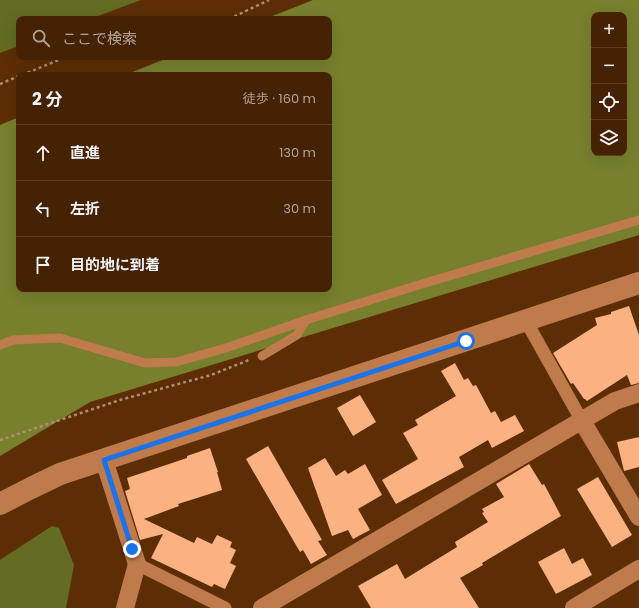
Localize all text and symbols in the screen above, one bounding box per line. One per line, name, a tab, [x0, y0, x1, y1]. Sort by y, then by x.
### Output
map controls	[591, 12, 627, 156]
button: +	[591, 12, 627, 48]
search box	[16, 16, 332, 60]
icon: search	[30, 27, 52, 49]
text: ここで検索	[62, 28, 137, 49]
button: −	[591, 48, 627, 84]
button: locate	[591, 84, 627, 120]
text: 2 分	[32, 87, 62, 111]
text: 徒歩 · 160 m	[243, 89, 316, 108]
button: layers	[591, 120, 627, 156]
icon: ahead	[32, 142, 54, 164]
text: 直進	[70, 142, 100, 163]
text: 130 m	[279, 143, 316, 162]
icon: left	[32, 198, 54, 220]
text: 左折	[70, 198, 100, 219]
text: 30 m	[283, 199, 316, 218]
icon: arrive	[32, 254, 54, 276]
text: 目的地に到着	[70, 254, 160, 275]
route start	[457, 332, 475, 350]
route end	[123, 540, 141, 558]

